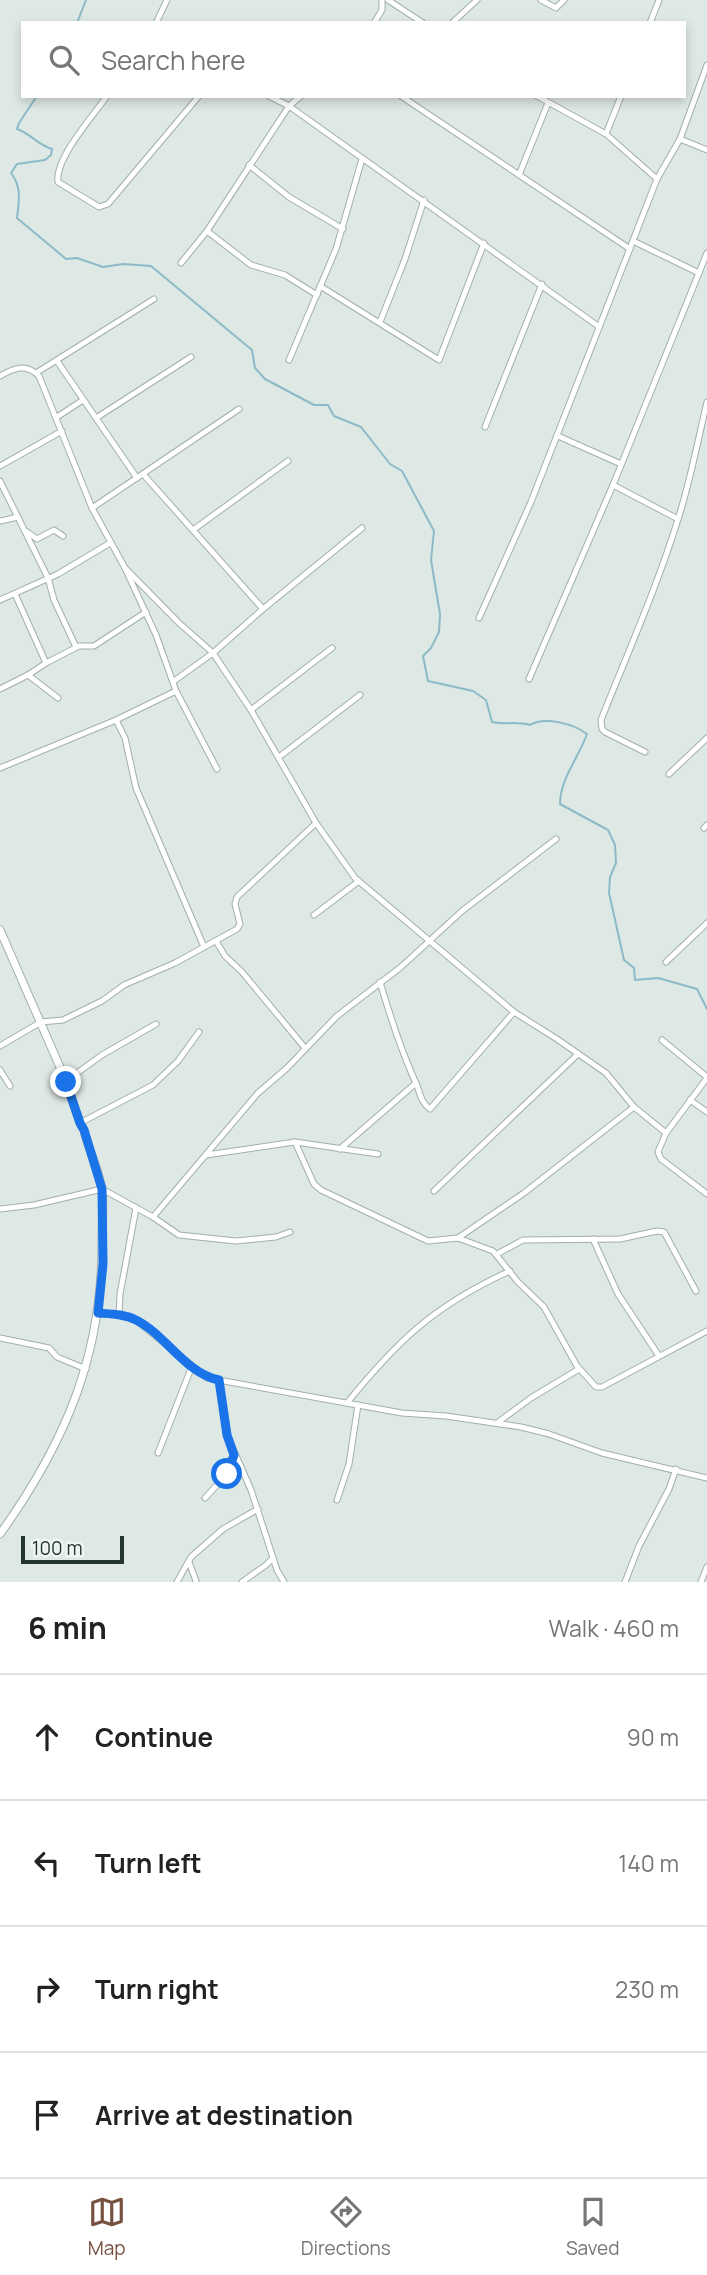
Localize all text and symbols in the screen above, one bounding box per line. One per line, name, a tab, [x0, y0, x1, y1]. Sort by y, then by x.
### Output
search box	[21, 21, 686, 98]
icon: search	[45, 41, 83, 79]
text: Search here	[101, 42, 246, 78]
route end	[50, 1066, 81, 1097]
route start	[211, 1458, 242, 1489]
scale bar	[21, 1533, 124, 1565]
text: 100 m	[32, 1535, 83, 1561]
text: 6 min	[28, 1607, 107, 1648]
text: Walk · 460 m	[549, 1612, 679, 1644]
icon: ahead	[28, 1718, 66, 1756]
text: Continue	[95, 1719, 213, 1755]
text: 90 m	[627, 1721, 679, 1753]
icon: left	[28, 1844, 66, 1882]
text: Turn left	[95, 1845, 202, 1881]
text: 140 m	[618, 1847, 679, 1879]
icon: right	[28, 1970, 66, 2008]
text: Turn right	[95, 1971, 219, 2007]
text: 230 m	[615, 1973, 679, 2005]
icon: arrive	[28, 2096, 66, 2134]
text: Arrive at destination	[95, 2097, 353, 2133]
tab: Map	[88, 2193, 126, 2261]
tab: Directions	[301, 2193, 391, 2261]
tab: Saved	[566, 2193, 619, 2261]

